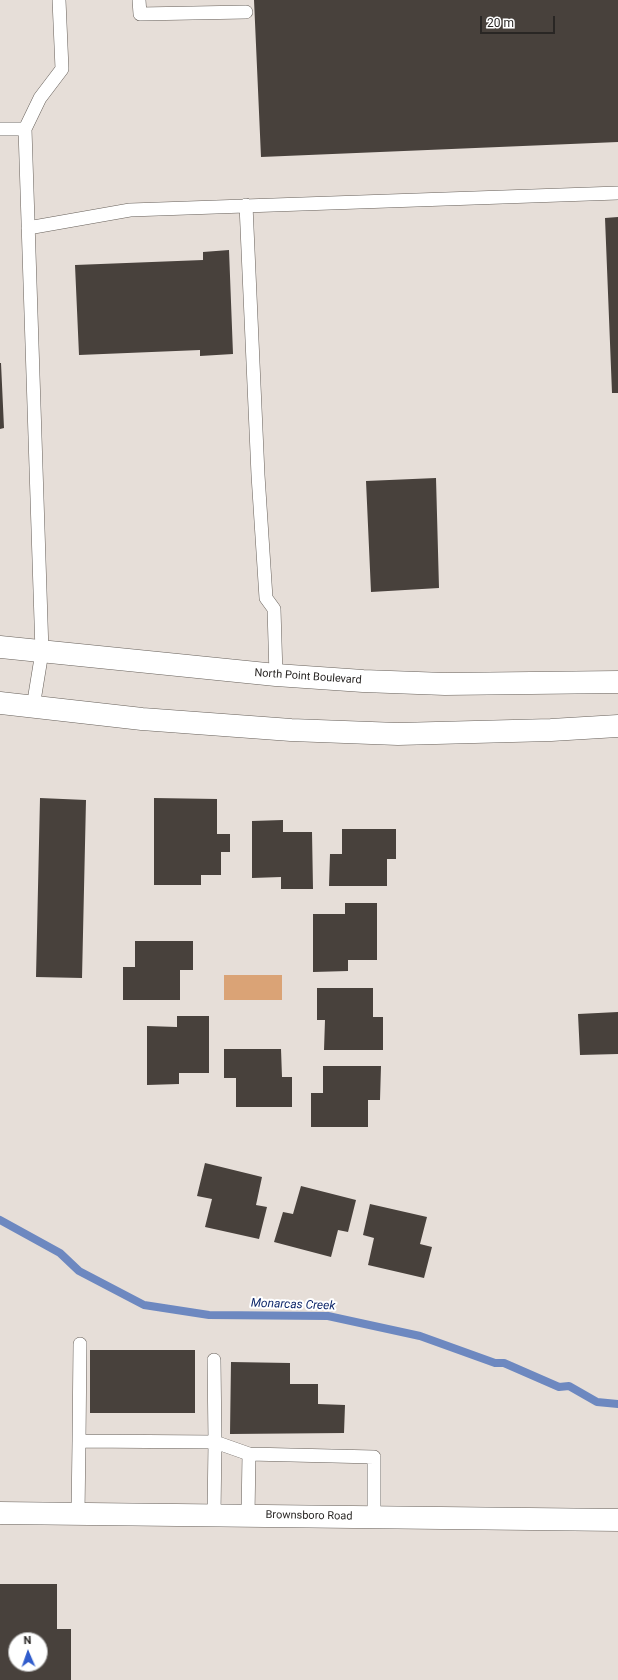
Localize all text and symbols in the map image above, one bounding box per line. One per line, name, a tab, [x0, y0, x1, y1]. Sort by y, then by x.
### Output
scale bar	[482, 8, 557, 34]
text: 20 m	[487, 16, 514, 30]
street label: North Point Boulevard	[254, 667, 362, 687]
water label: Monarcas Creek	[251, 1296, 335, 1314]
street label: Brownsboro Road	[265, 1509, 353, 1523]
north arrow	[8, 1632, 48, 1672]
text: N	[23, 1634, 32, 1647]

